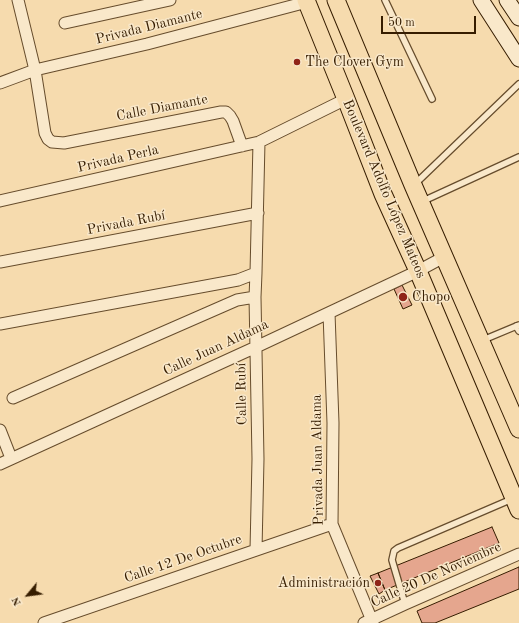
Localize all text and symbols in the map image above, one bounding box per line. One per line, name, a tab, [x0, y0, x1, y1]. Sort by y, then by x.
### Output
street label: Privada Diamante	[94, 6, 204, 48]
scale bar	[383, 8, 478, 34]
text: 50 m	[388, 17, 415, 29]
place label: The Clover Gym	[305, 54, 404, 70]
marker: The Clover Gym	[292, 57, 302, 67]
street label: Calle Diamante	[115, 91, 209, 125]
street label: Boulevard Adolfo López Mateos	[339, 97, 429, 281]
street label: Privada Perla	[76, 142, 160, 176]
street label: Privada Rubí	[85, 207, 167, 239]
place label: Chopo	[412, 289, 450, 305]
marker: Chopo	[397, 291, 409, 303]
street label: Calle Juan Aldama	[161, 316, 271, 380]
street label: Calle Rubí	[233, 363, 251, 425]
street label: Privada Juan Aldama	[308, 394, 328, 526]
street label: Calle 12 De Octubre	[122, 531, 244, 587]
street label: Calle 20 De Noviembre	[368, 539, 504, 611]
north arrow	[8, 575, 48, 615]
place label: Administración	[278, 575, 370, 591]
marker: Administración	[373, 578, 383, 588]
text: N	[10, 595, 24, 607]

